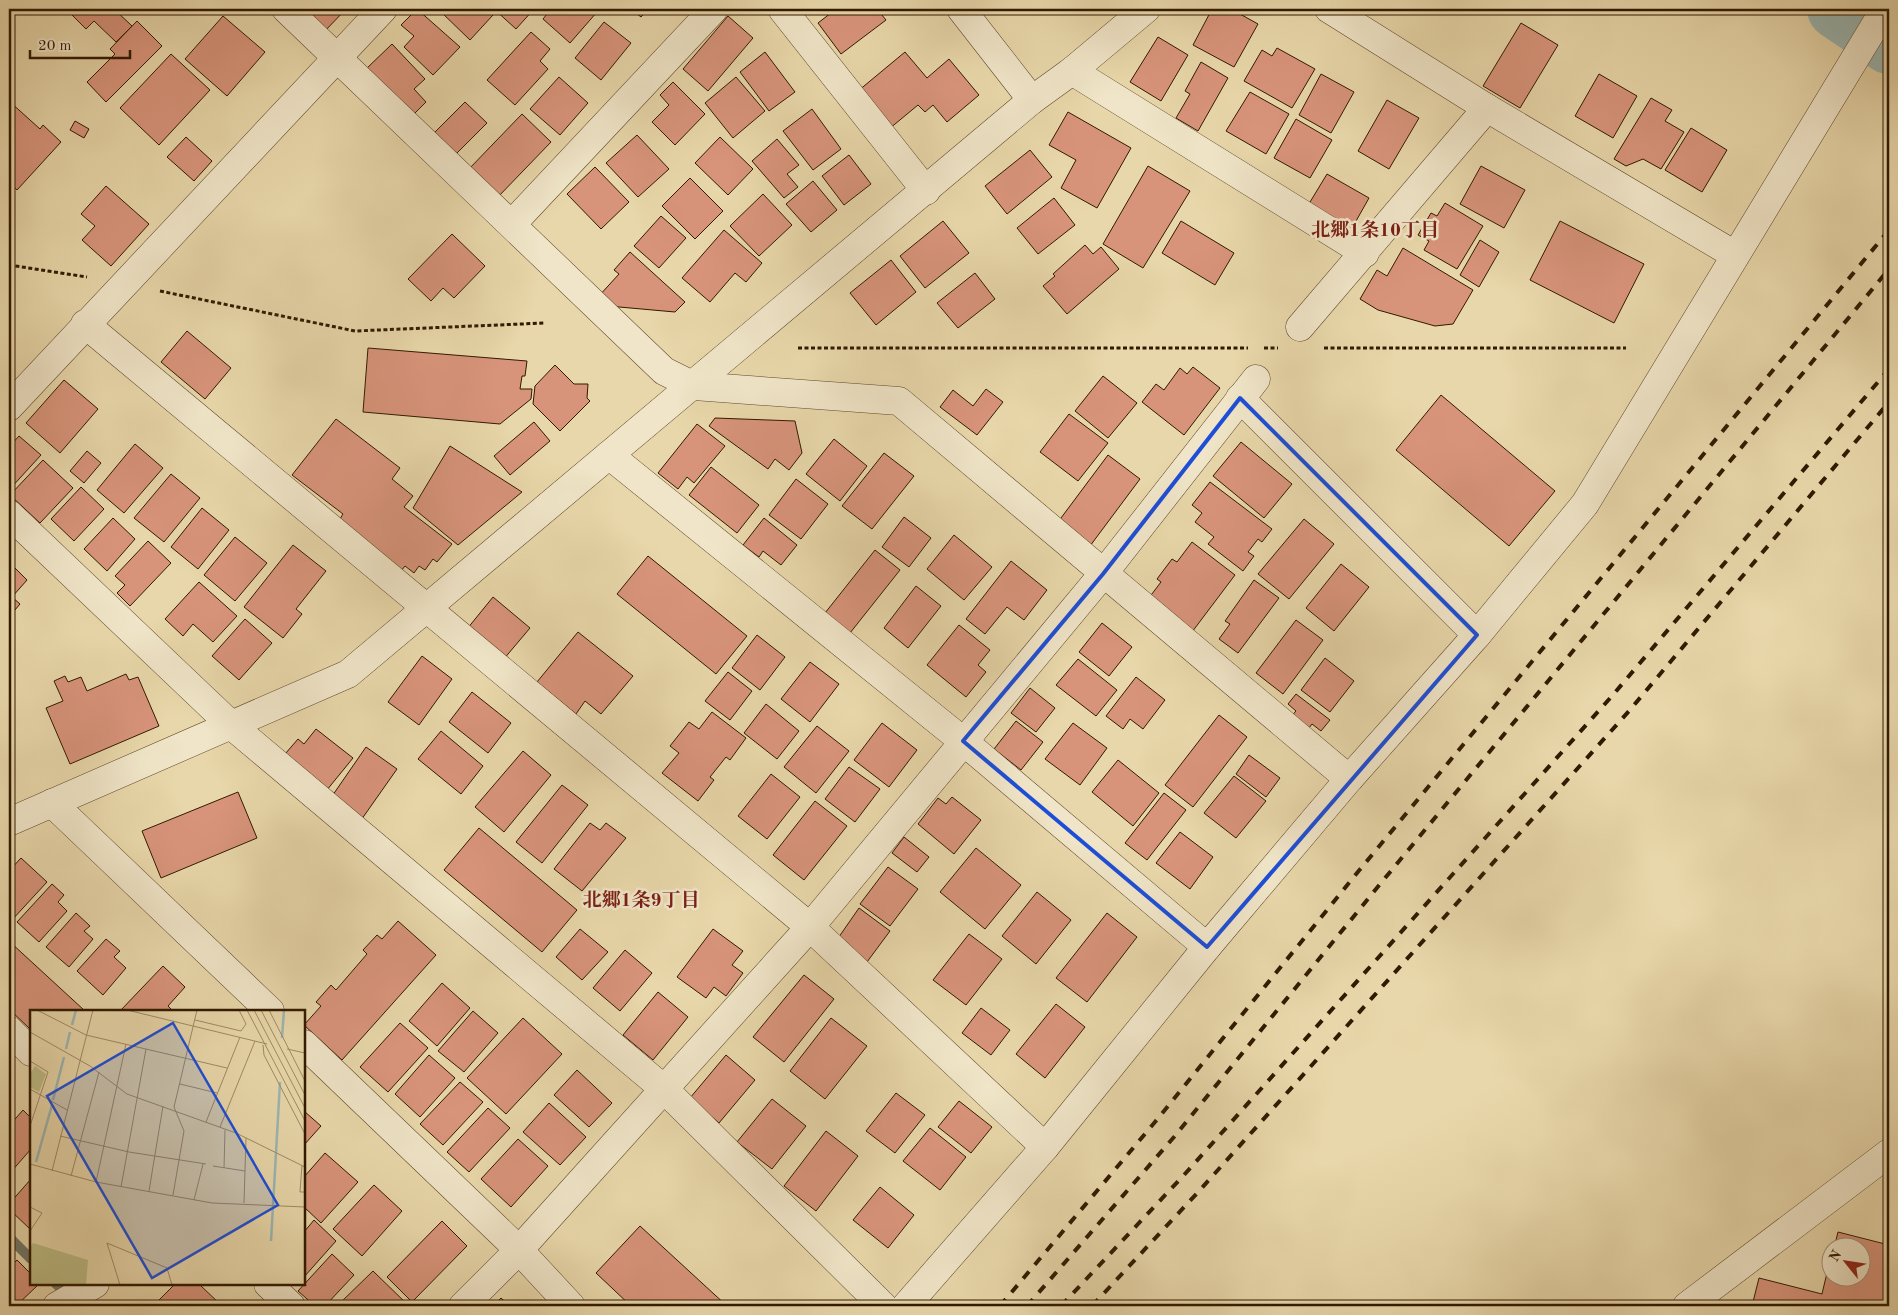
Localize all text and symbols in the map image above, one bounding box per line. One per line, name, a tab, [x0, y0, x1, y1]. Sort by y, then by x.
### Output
scale bar	[30, 28, 130, 60]
text: 20 m	[38, 39, 72, 54]
district label: 北郷1条10丁目	[1311, 219, 1439, 241]
district label: 北郷1条9丁目	[582, 889, 700, 911]
inset map	[30, 1010, 305, 1285]
north arrow	[1820, 1238, 1870, 1288]
text: N	[1827, 1248, 1844, 1264]

